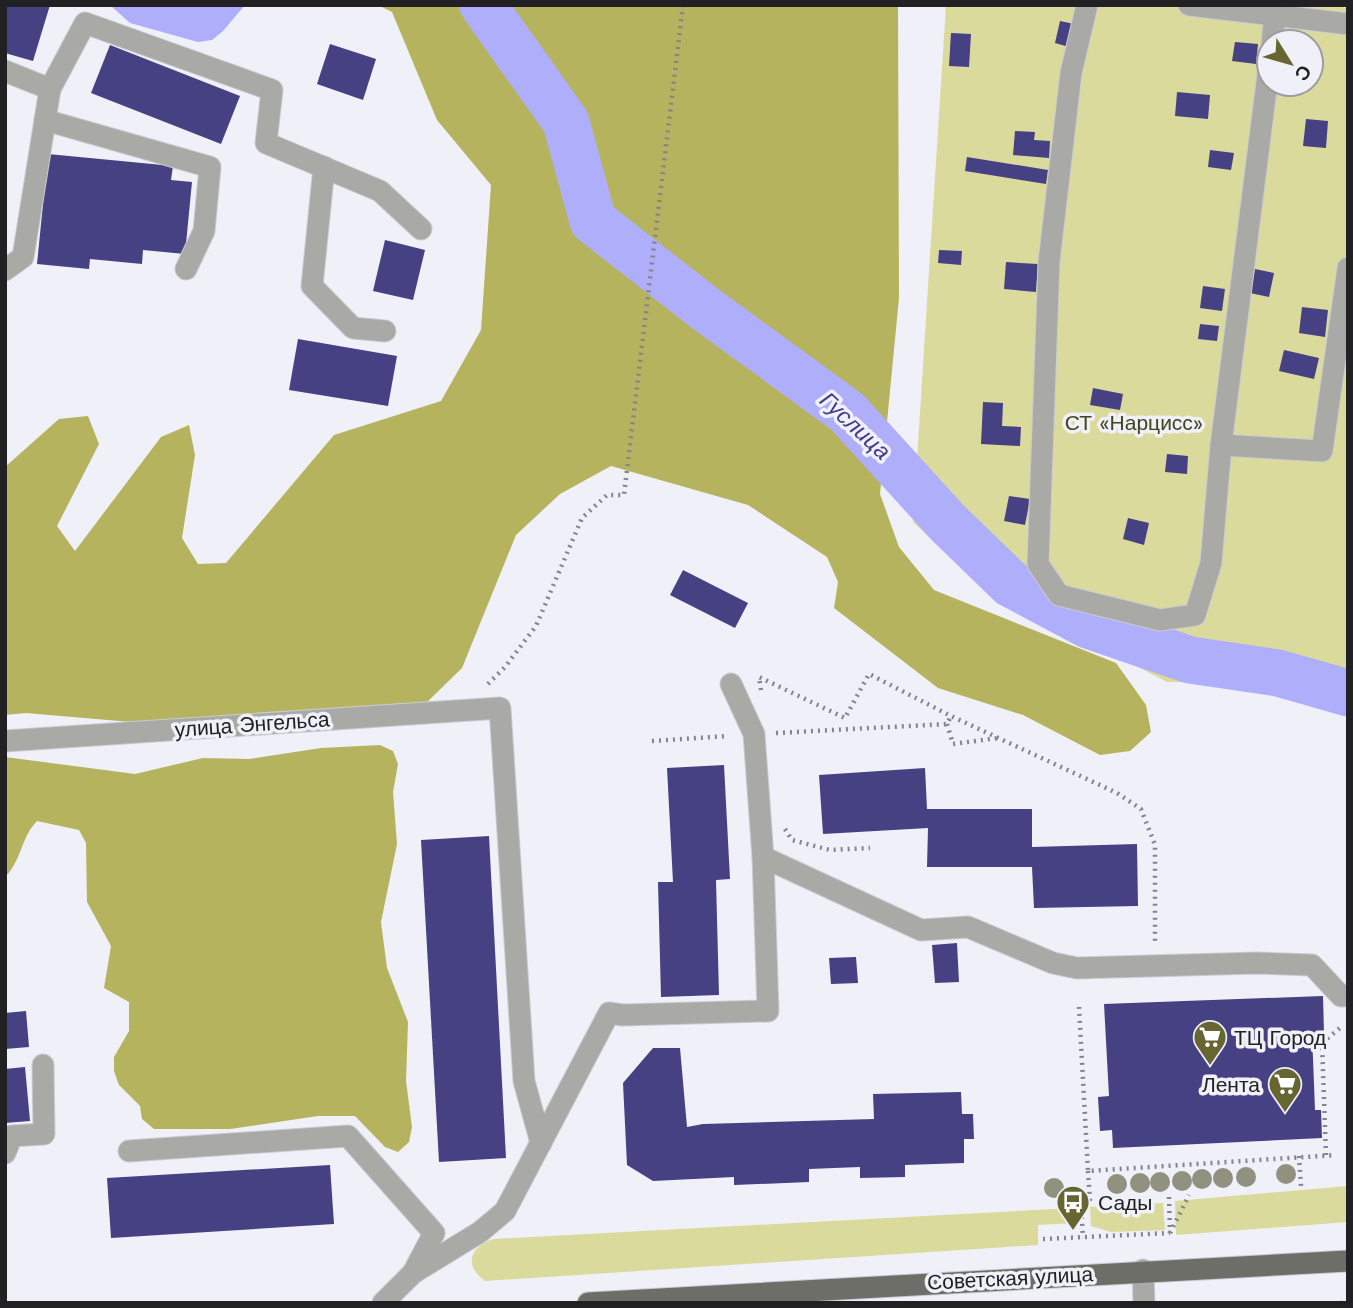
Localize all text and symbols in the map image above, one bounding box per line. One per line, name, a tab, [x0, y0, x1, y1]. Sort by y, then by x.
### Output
north arrow	[1255, 28, 1325, 98]
text: С	[1290, 61, 1316, 86]
water label: Гуслица	[814, 387, 896, 465]
park label: СТ «Нарцисс»	[1065, 410, 1203, 435]
street label: улица Энгельса	[174, 706, 331, 742]
supermarket icon: ТЦ Город	[1191, 1018, 1229, 1067]
place label: ТЦ Город	[1234, 1025, 1326, 1050]
supermarket icon: Лента	[1266, 1065, 1304, 1114]
place label: Лента	[1202, 1072, 1260, 1097]
bus stop icon: Сады	[1054, 1183, 1092, 1232]
place label: Сады	[1098, 1190, 1152, 1215]
street label: Советская улица	[926, 1261, 1094, 1295]

